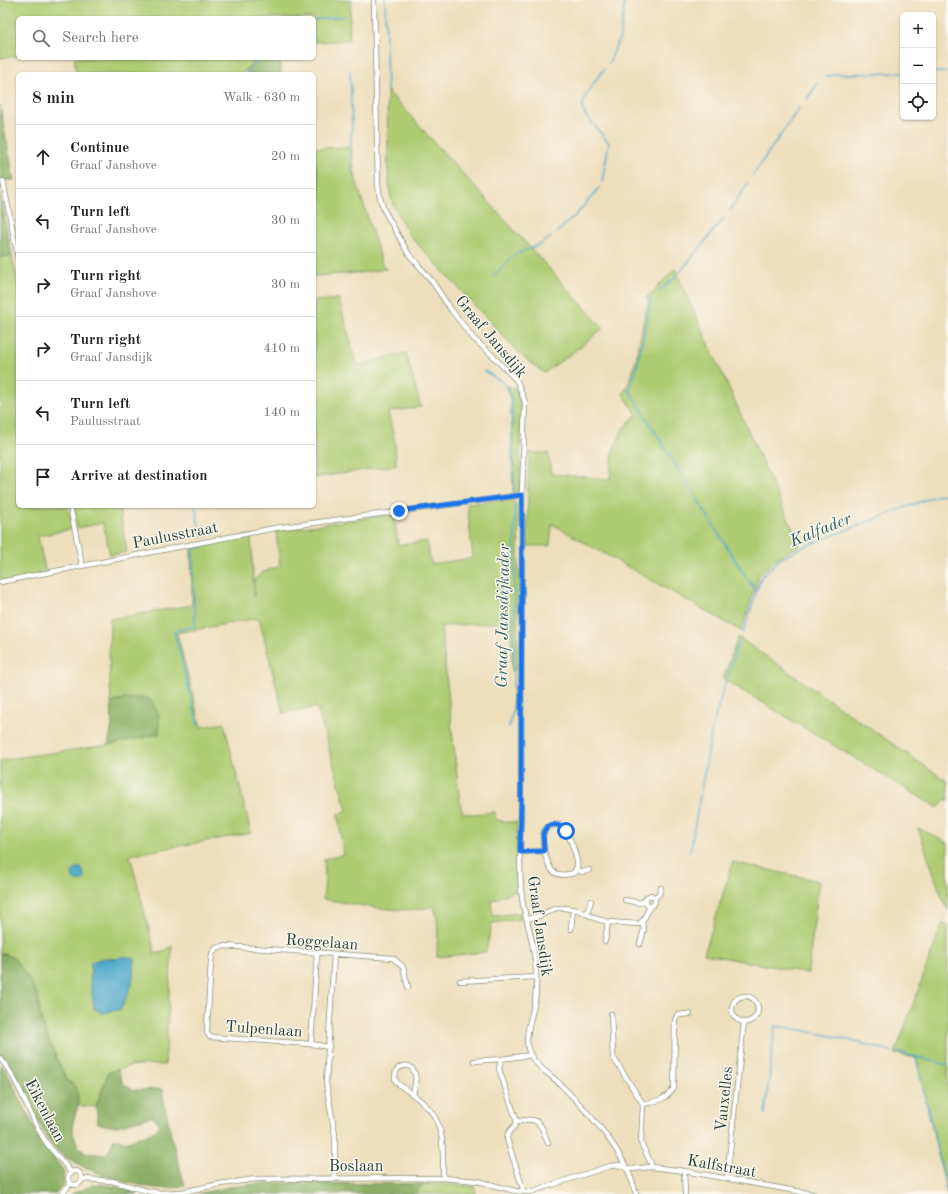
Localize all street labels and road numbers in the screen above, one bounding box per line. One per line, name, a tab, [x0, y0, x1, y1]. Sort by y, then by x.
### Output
street label: Graaf Jansdijk	[452, 293, 529, 381]
street label: Paulusstraat	[131, 520, 220, 552]
street label: Graaf Jansdijk	[524, 875, 554, 978]
street label: Roggelaan	[285, 932, 359, 954]
street label: Tulpenlaan	[225, 1019, 303, 1041]
street label: Vauxelles	[714, 1066, 736, 1133]
street label: Eikenlaan	[21, 1077, 68, 1145]
street label: Kalfstraat	[686, 1153, 758, 1181]
street label: Boslaan	[329, 1159, 384, 1175]

